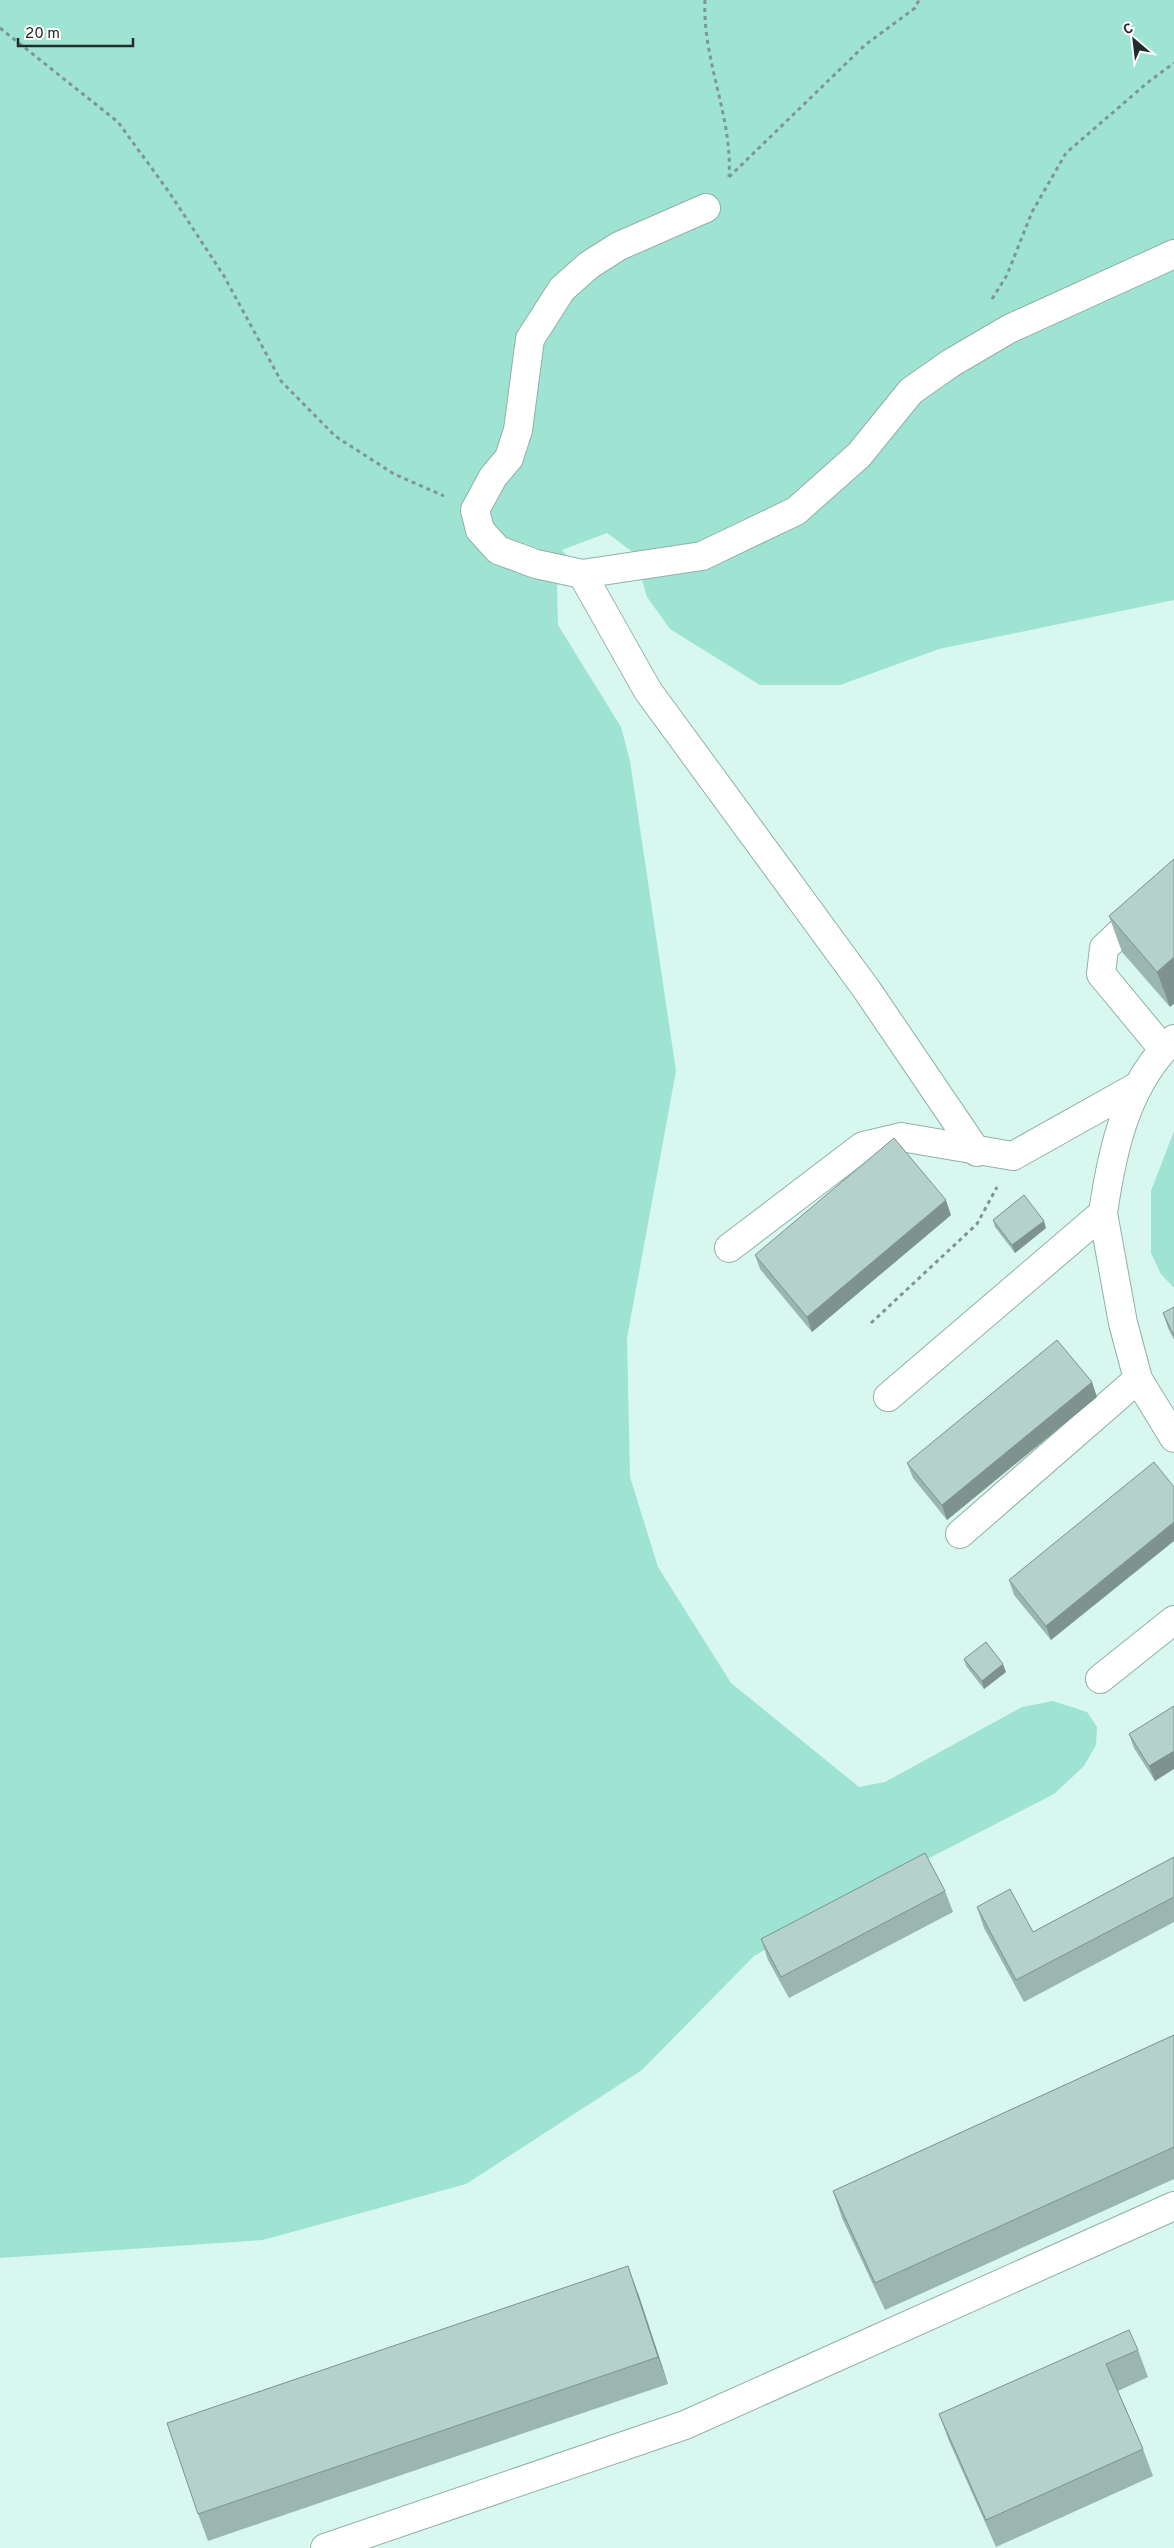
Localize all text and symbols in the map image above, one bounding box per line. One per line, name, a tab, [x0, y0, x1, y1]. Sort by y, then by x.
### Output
scale bar	[18, 15, 132, 47]
north arrow	[1109, 15, 1159, 65]
text: С	[1121, 20, 1137, 39]
text: 20 m	[25, 25, 60, 44]

